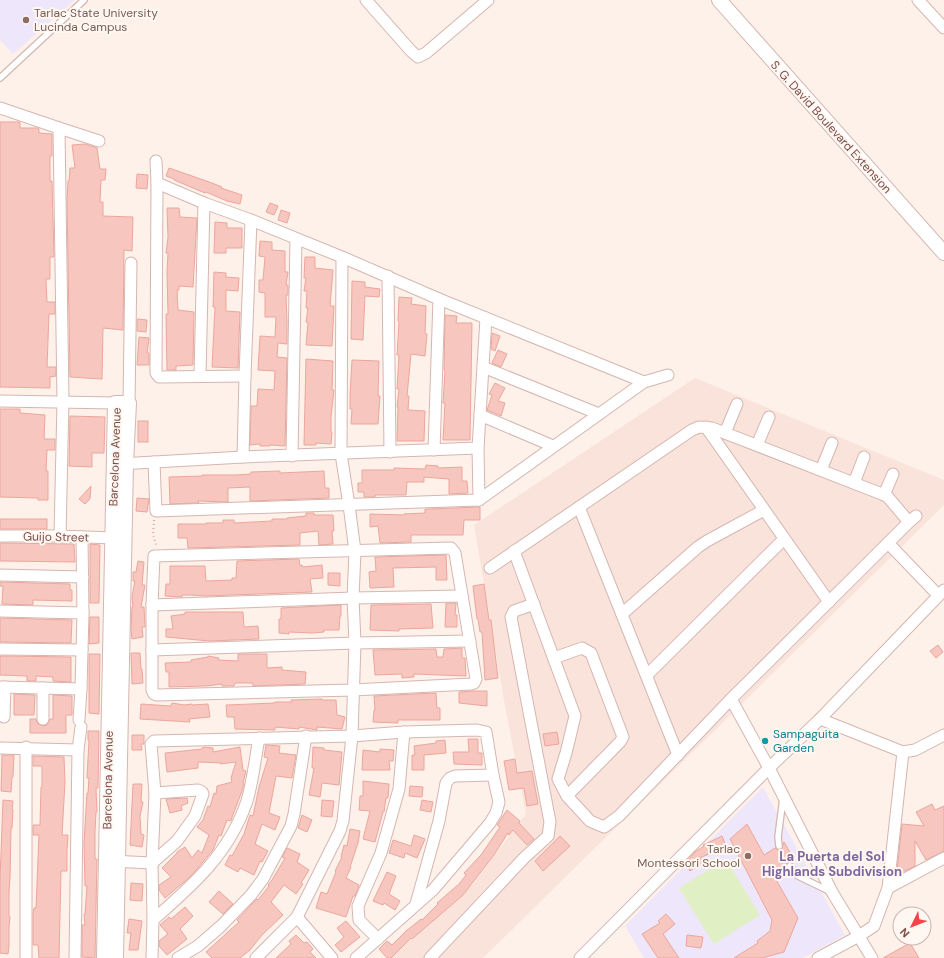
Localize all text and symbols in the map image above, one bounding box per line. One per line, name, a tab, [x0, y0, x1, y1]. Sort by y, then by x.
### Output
place label: Tarlac State University Lucinda Campus	[34, 5, 158, 35]
marker: Tarlac State University Lucinda Campus	[21, 15, 31, 25]
street label: S. G. David Boulevard Extension	[767, 57, 895, 197]
street label: Barcelona Avenue	[105, 407, 125, 507]
street label: Guijo Street	[23, 528, 89, 546]
place label: Sampaguita Garden	[773, 726, 839, 756]
street label: Barcelona Avenue	[99, 730, 117, 830]
marker: Sampaguita Garden	[760, 736, 770, 746]
place label: Tarlac Montessori School	[637, 841, 740, 871]
district label: La Puerta del Sol Highlands Subdivision	[762, 848, 902, 880]
marker: Tarlac Montessori School	[743, 851, 753, 861]
north arrow	[892, 906, 932, 946]
text: N	[897, 925, 913, 941]

